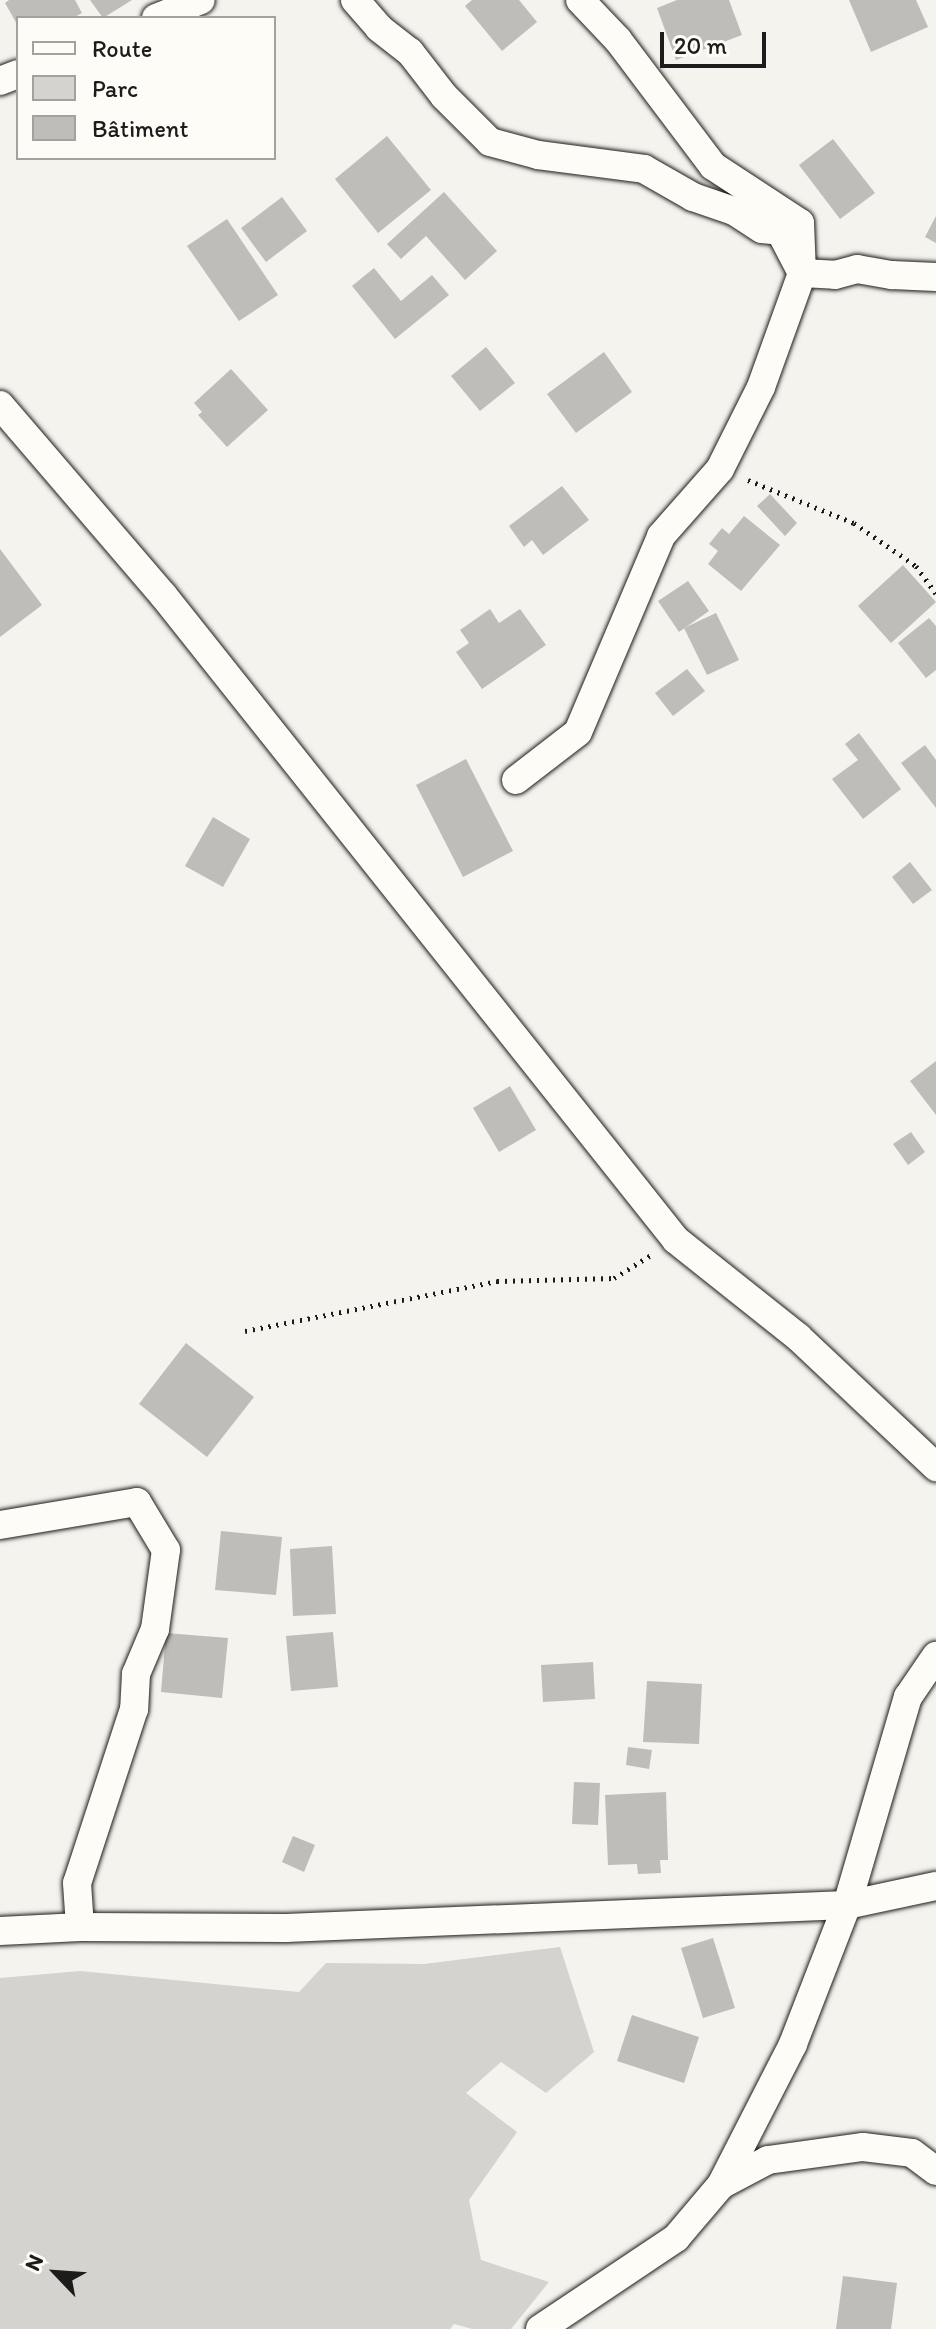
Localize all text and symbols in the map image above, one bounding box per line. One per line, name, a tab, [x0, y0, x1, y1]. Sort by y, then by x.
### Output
legend	[16, 16, 276, 160]
scale bar	[664, 16, 770, 66]
text: 20 m	[674, 31, 727, 60]
text: Route	[92, 34, 152, 63]
text: Parc	[92, 74, 138, 103]
text: Bâtiment	[92, 114, 188, 143]
north arrow	[16, 2233, 96, 2313]
text: N	[18, 2250, 49, 2275]

